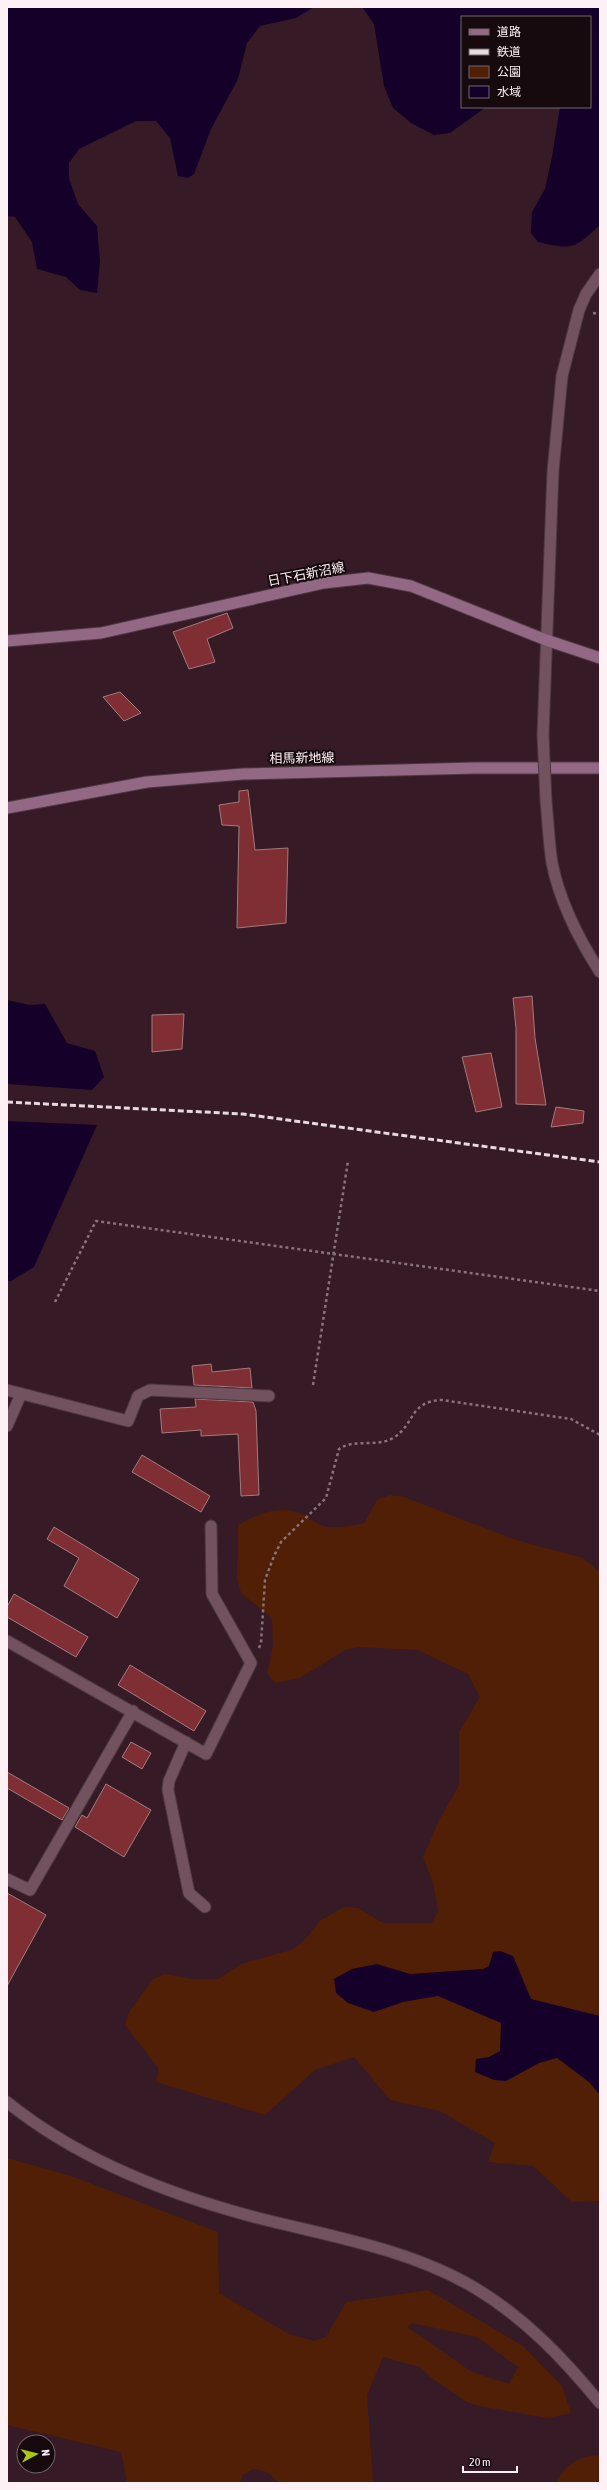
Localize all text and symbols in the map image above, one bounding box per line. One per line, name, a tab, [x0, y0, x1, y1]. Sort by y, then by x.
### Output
legend	[461, 16, 591, 108]
text: 道路	[497, 25, 521, 39]
text: 鉄道	[497, 45, 521, 59]
text: 公園	[497, 65, 521, 79]
text: 水域	[497, 85, 521, 99]
street label: 日下石新沼線	[266, 559, 346, 589]
street label: 相馬新地線	[269, 750, 335, 766]
north arrow	[16, 2434, 56, 2474]
scale bar	[463, 2448, 517, 2474]
text: N	[40, 2449, 52, 2457]
text: 20 m	[469, 2455, 491, 2469]

